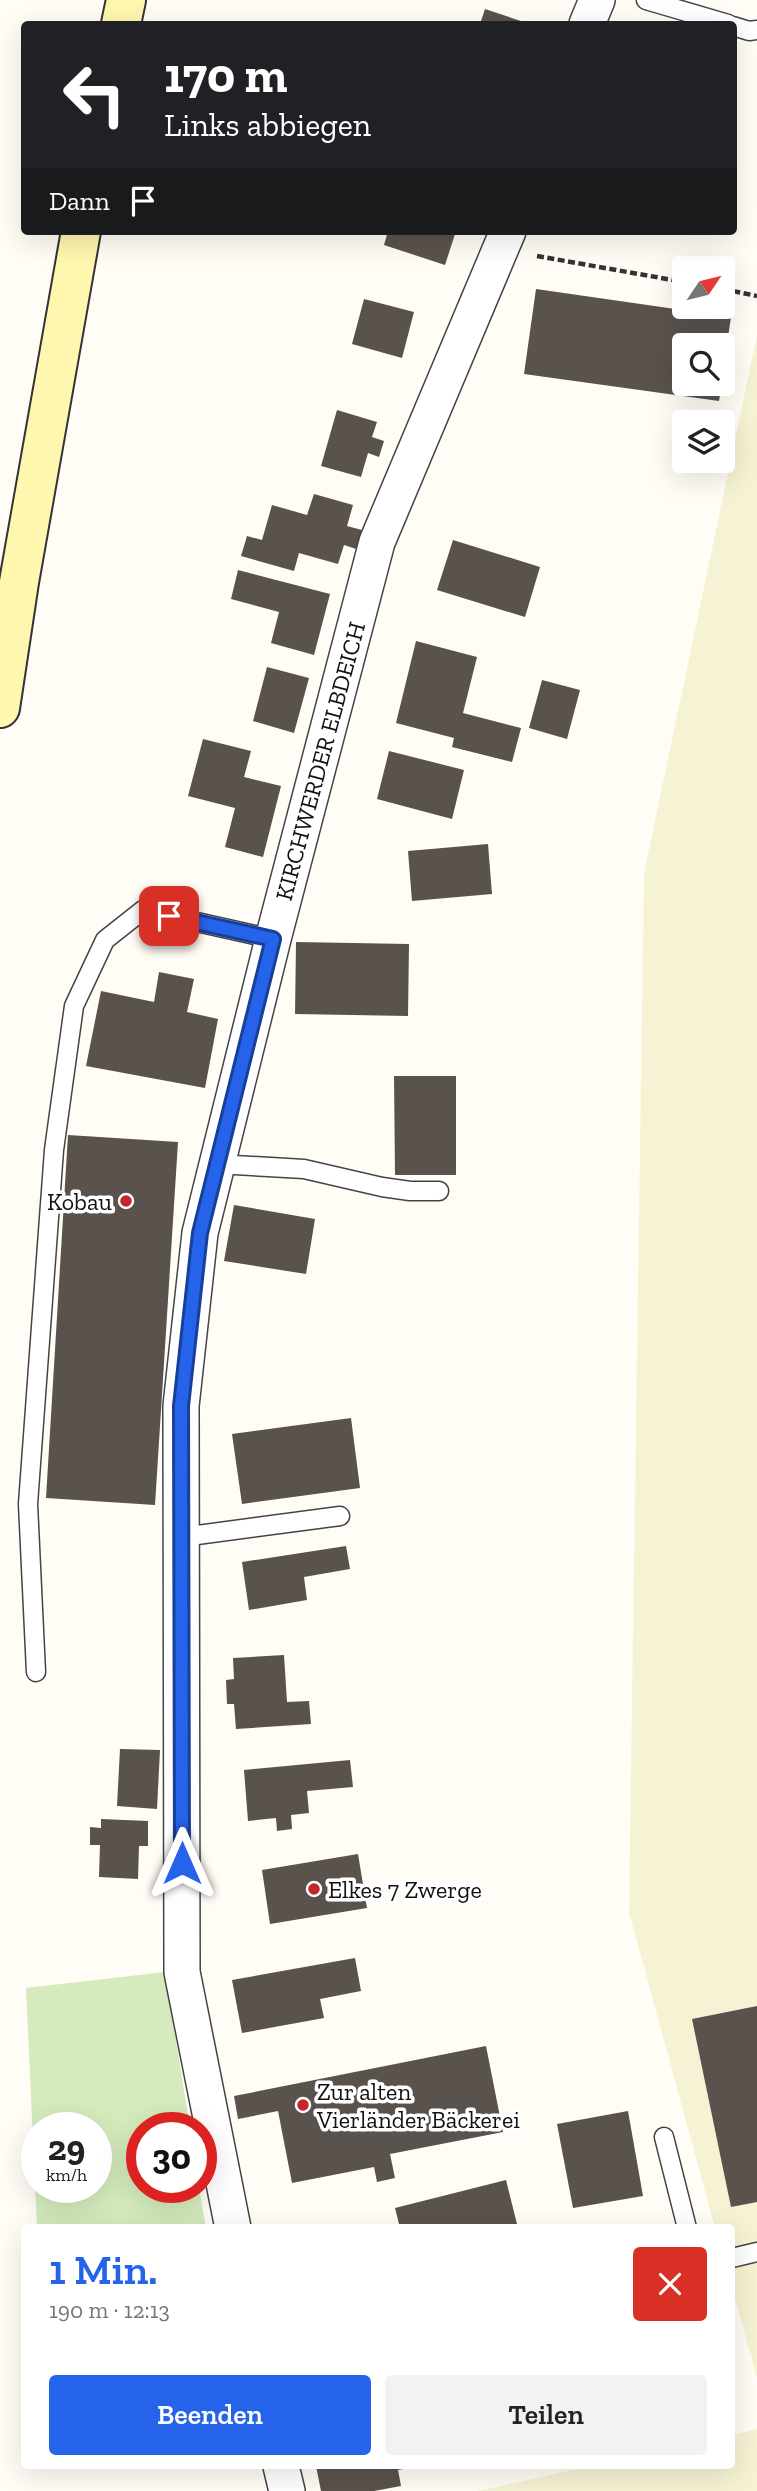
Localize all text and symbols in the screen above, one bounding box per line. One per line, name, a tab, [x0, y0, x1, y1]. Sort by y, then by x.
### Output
text: 170 m	[164, 46, 287, 105]
icon: left	[49, 49, 140, 140]
text: Links abbiegen	[164, 106, 371, 144]
icon: arrive	[124, 182, 162, 220]
text: Dann	[49, 185, 110, 217]
north arrow	[672, 256, 735, 318]
map controls	[672, 256, 735, 473]
button: search	[672, 333, 735, 396]
button: layers	[672, 410, 735, 473]
street label: KIRCHWERDER ELBDEICH	[269, 619, 371, 903]
pin	[139, 886, 199, 946]
icon: arrive	[150, 897, 188, 935]
place label: Kobau	[47, 1187, 113, 1216]
marker: Kobau	[118, 1193, 134, 1209]
position arrow	[145, 1826, 219, 1900]
place label: Elkes 7 Zwerge	[328, 1875, 482, 1904]
marker: Elkes 7 Zwerge	[306, 1881, 322, 1897]
place label: Zur alten Vierländer Bäckerei	[316, 2077, 520, 2134]
marker: Zur alten Vierländer Bäckerei	[295, 2097, 311, 2113]
speed limit sign: 30	[126, 2112, 217, 2203]
text: 29	[48, 2127, 85, 2169]
text: km/h	[46, 2164, 87, 2186]
text: 1 Min.	[49, 2244, 158, 2295]
button: close	[633, 2247, 707, 2321]
text: 190 m · 12:13	[49, 2296, 170, 2324]
button: Beenden	[49, 2375, 371, 2455]
button: Teilen	[385, 2375, 707, 2455]

